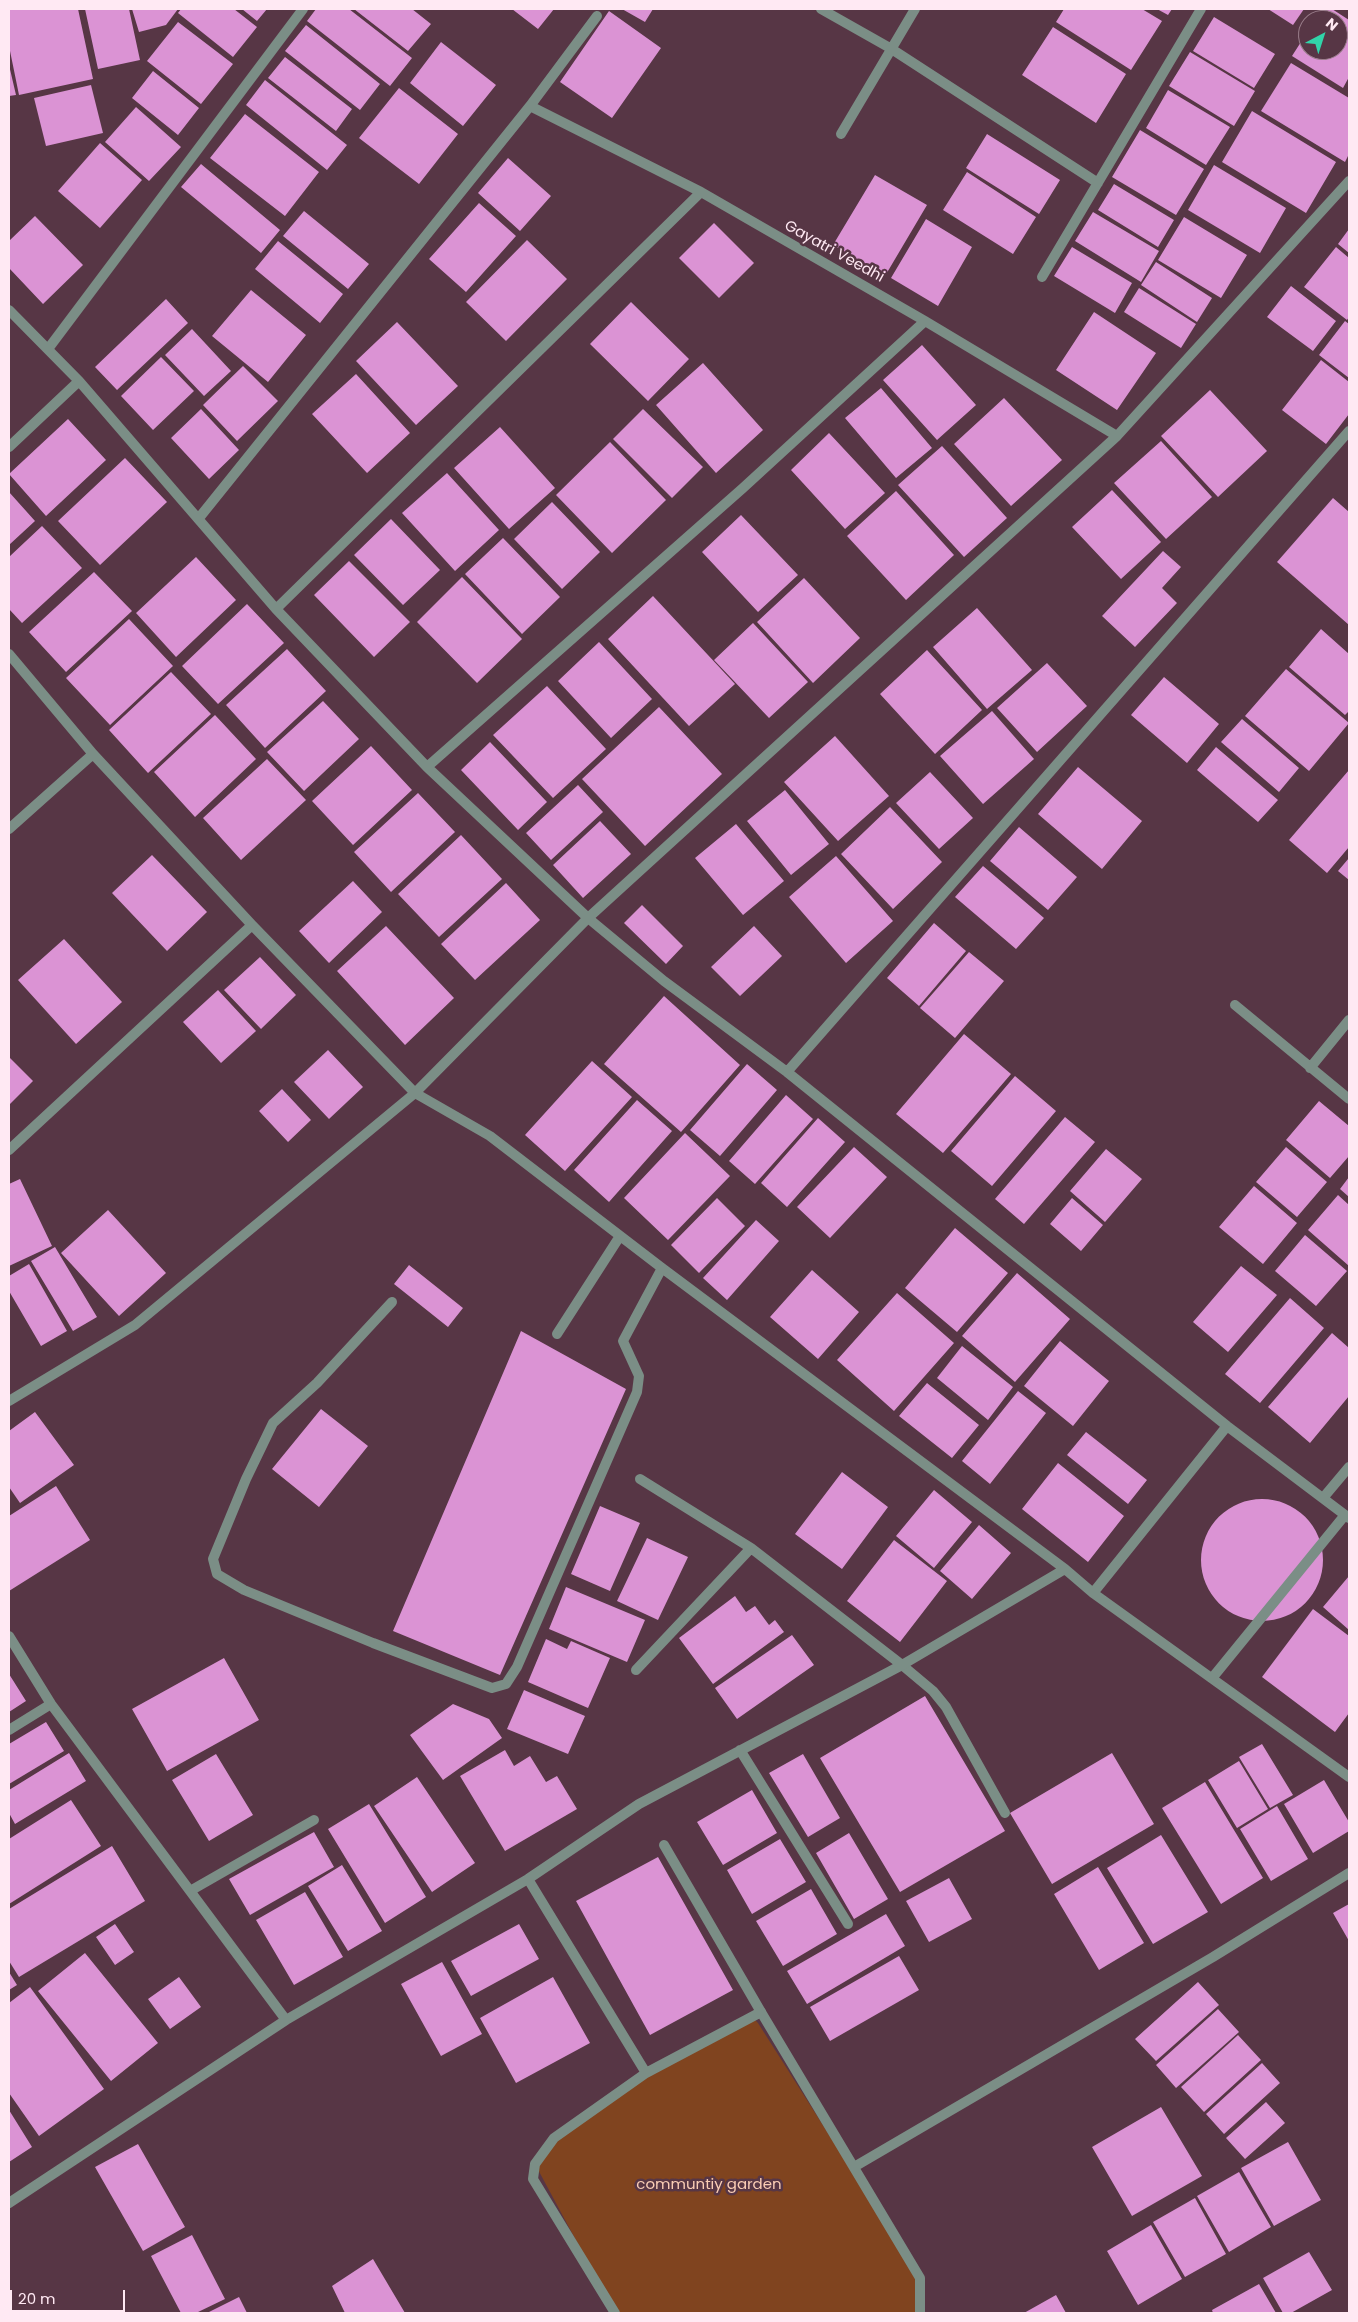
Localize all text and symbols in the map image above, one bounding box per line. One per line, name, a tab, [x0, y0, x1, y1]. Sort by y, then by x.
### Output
north arrow	[1298, 10, 1348, 60]
text: N	[1322, 13, 1342, 35]
street label: Gayatri Veedhi	[781, 217, 887, 287]
park label: communtiy garden	[636, 2176, 782, 2194]
scale bar	[12, 2280, 128, 2312]
text: 20 m	[18, 2288, 56, 2309]

